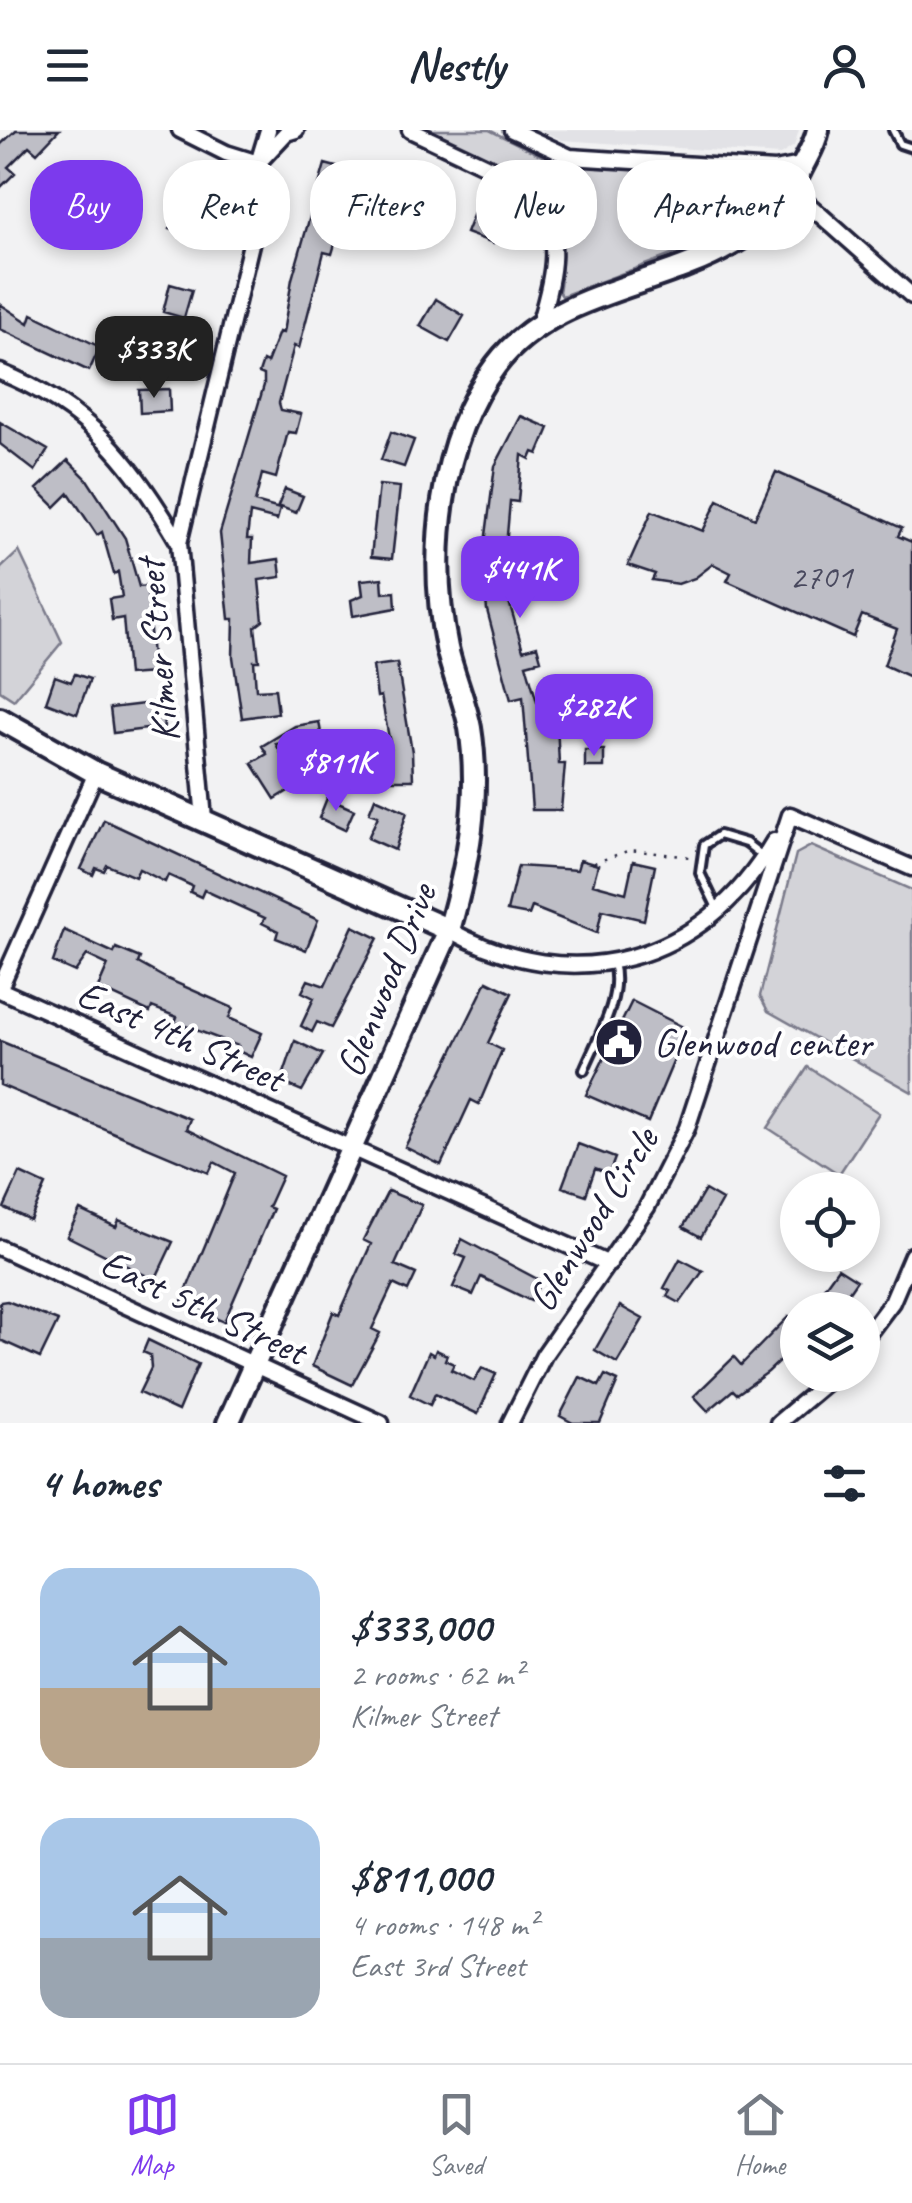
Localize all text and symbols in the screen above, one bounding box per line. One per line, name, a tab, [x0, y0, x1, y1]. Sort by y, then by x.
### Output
text: Nestly	[407, 37, 505, 94]
icon: menu	[40, 38, 95, 93]
icon: person	[817, 38, 872, 93]
chip: Buy	[30, 160, 143, 250]
chip: Rent	[163, 160, 290, 250]
chip: Filters	[310, 160, 456, 250]
chip: New	[476, 160, 597, 250]
chip: Apartment	[617, 160, 816, 250]
pin: $333K	[84, 316, 224, 401]
text: $333K	[117, 328, 191, 369]
pin: $441K	[450, 536, 590, 621]
text: $441K	[483, 548, 557, 589]
street label: Kilmer Street	[125, 552, 191, 744]
house number: 2701	[789, 554, 855, 599]
pin: $282K	[524, 674, 664, 759]
text: $282K	[557, 686, 631, 727]
pin: $811K	[266, 729, 406, 814]
text: $811K	[299, 741, 373, 782]
street label: Glenwood Drive	[325, 874, 448, 1084]
street label: East 4th Street	[70, 968, 295, 1105]
public building icon: Glenwood center	[593, 1016, 645, 1068]
place label: Glenwood center	[654, 1018, 874, 1068]
street label: Glenwood Circle	[517, 1116, 671, 1321]
map controls	[780, 1172, 880, 1392]
button: locate	[780, 1172, 880, 1272]
street label: East 5th Street	[93, 1238, 318, 1378]
button: layers	[780, 1292, 880, 1392]
icon: filters	[817, 1456, 872, 1511]
text: 4 homes	[40, 1457, 159, 1510]
text: $333,000	[350, 1601, 491, 1654]
icon: home	[120, 1608, 240, 1728]
text: 2 rooms · 62 m²	[350, 1654, 523, 1695]
text: Kilmer Street	[350, 1695, 497, 1736]
text: $811,000	[350, 1851, 491, 1904]
icon: home	[120, 1858, 240, 1978]
text: 4 rooms · 148 m²	[350, 1904, 537, 1945]
text: East 3rd Street	[350, 1945, 525, 1986]
tab: Map	[125, 2087, 180, 2182]
tab: Saved	[429, 2087, 484, 2182]
tab: Home	[733, 2087, 788, 2182]

